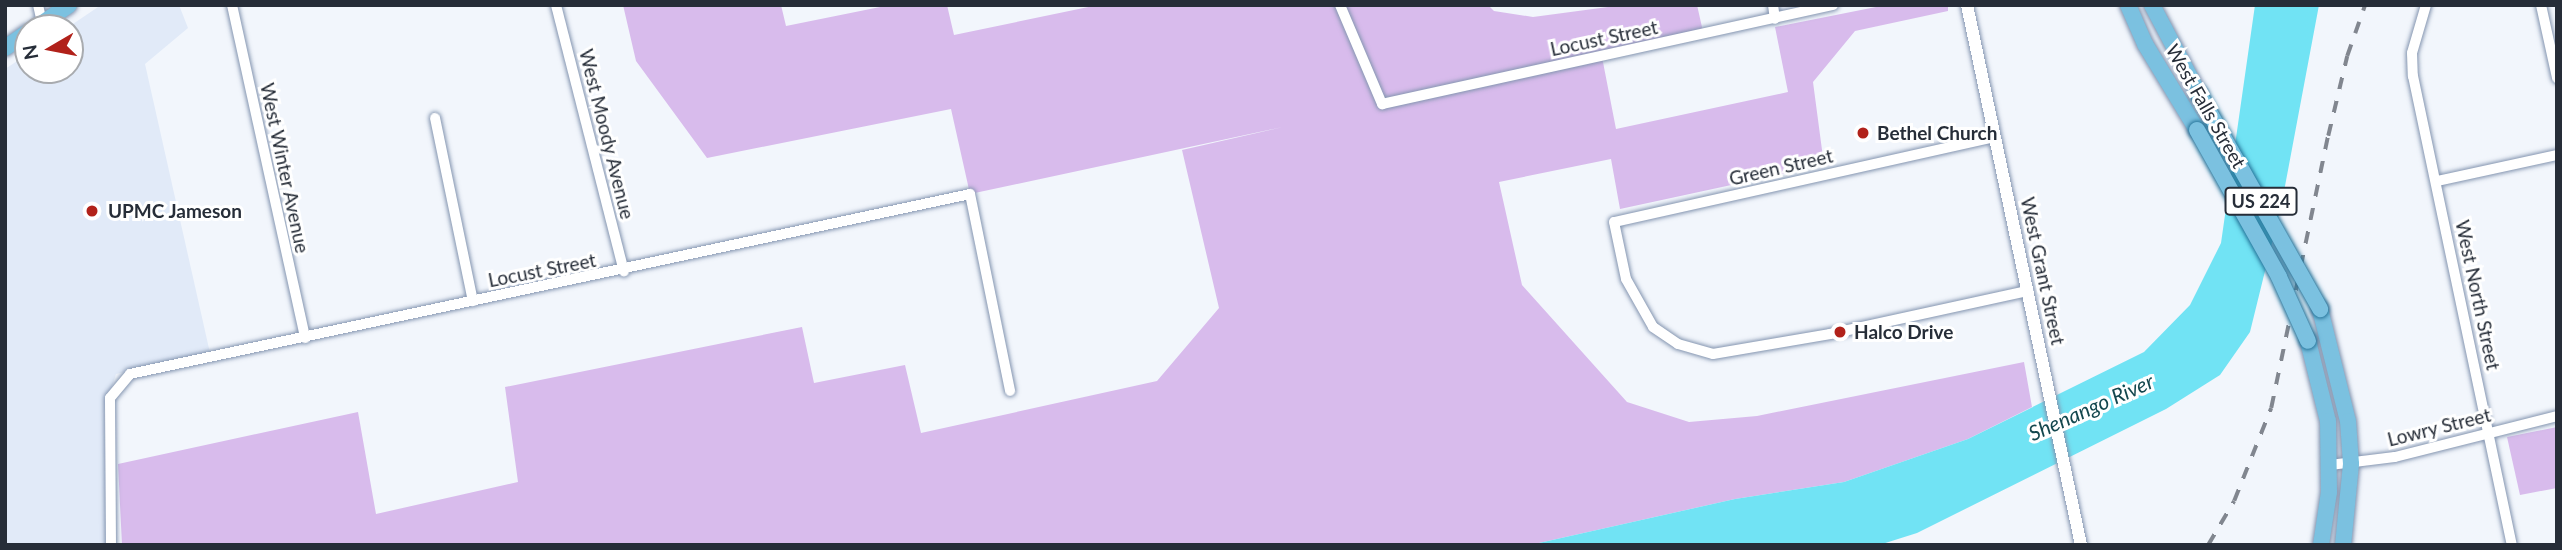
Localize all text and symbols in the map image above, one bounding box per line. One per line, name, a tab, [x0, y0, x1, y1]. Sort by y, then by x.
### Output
north arrow	[14, 14, 84, 84]
street label: Locust Street	[1548, 15, 1660, 61]
street label: West Falls Street	[2161, 40, 2251, 172]
text: N	[17, 43, 42, 62]
street label: West Moody Avenue	[575, 46, 639, 222]
street label: West Winter Avenue	[256, 80, 314, 256]
place label: Bethel Church	[1877, 122, 1997, 144]
marker: Bethel Church	[1855, 125, 1871, 141]
street label: Green Street	[1727, 144, 1835, 190]
road number: US 224	[2224, 186, 2298, 216]
street label: West Grant Street	[2016, 195, 2070, 347]
place label: UPMC Jameson	[108, 200, 243, 222]
marker: UPMC Jameson	[82, 201, 102, 221]
street label: West North Street	[2451, 218, 2505, 372]
street label: Locust Street	[486, 248, 598, 292]
place label: Halco Drive	[1854, 321, 1953, 343]
marker: Halco Drive	[1832, 324, 1848, 340]
water label: Shenango River	[2025, 368, 2157, 446]
street label: Lowry Street	[2385, 403, 2493, 451]

